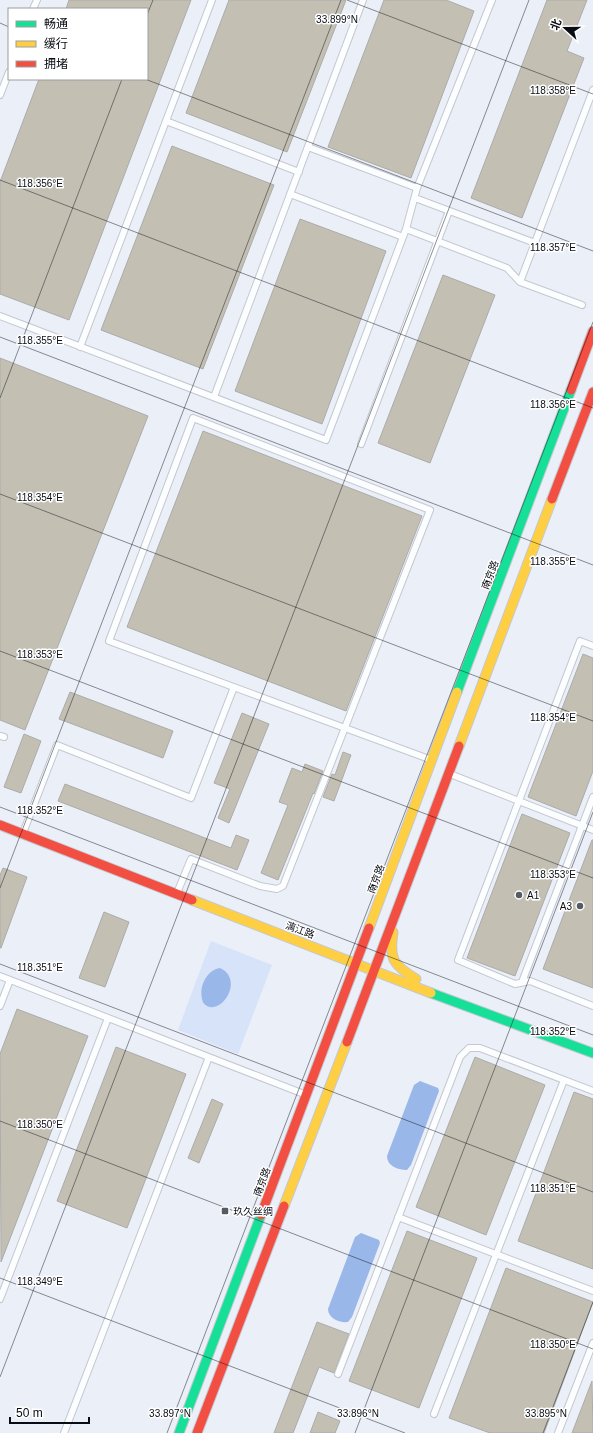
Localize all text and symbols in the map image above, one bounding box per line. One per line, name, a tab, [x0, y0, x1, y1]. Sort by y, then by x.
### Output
legend	[8, 8, 148, 80]
north arrow	[545, 8, 585, 48]
text: 33.899°N	[316, 14, 358, 25]
text: 畅通	[44, 17, 68, 31]
text: 北	[548, 17, 563, 32]
text: 缓行	[44, 37, 68, 51]
text: 拥堵	[44, 57, 68, 71]
text: 118.358°E	[530, 85, 576, 96]
text: 118.356°E	[17, 178, 63, 189]
text: 118.357°E	[530, 242, 576, 253]
text: 118.355°E	[17, 335, 63, 346]
text: 118.356°E	[530, 399, 576, 410]
text: 118.354°E	[17, 492, 63, 503]
text: 118.355°E	[530, 556, 576, 567]
street label: 南京路	[479, 559, 501, 591]
text: 118.353°E	[17, 649, 63, 660]
text: 118.354°E	[530, 712, 576, 723]
text: 118.352°E	[17, 805, 63, 816]
street label: 南京路	[365, 863, 387, 895]
text: 118.353°E	[530, 869, 576, 880]
marker: A1	[514, 890, 524, 900]
place label: A1	[527, 890, 540, 901]
place label: A3	[560, 901, 572, 912]
marker: A3	[575, 901, 585, 911]
street label: 漓江路	[284, 919, 316, 941]
text: 118.351°E	[17, 962, 63, 973]
text: 118.352°E	[530, 1026, 576, 1037]
text: 118.350°E	[17, 1119, 63, 1130]
street label: 南京路	[251, 1166, 273, 1198]
text: 118.351°E	[530, 1183, 576, 1194]
marker: 玖久丝绸	[220, 1206, 230, 1216]
place label: 玖久丝绸	[233, 1206, 273, 1217]
text: 118.349°E	[17, 1276, 63, 1287]
text: 118.350°E	[530, 1339, 576, 1350]
scale bar	[10, 1399, 89, 1425]
text: 50 m	[16, 1406, 43, 1420]
text: 33.897°N	[149, 1408, 191, 1419]
text: 33.896°N	[337, 1408, 379, 1419]
text: 33.895°N	[525, 1408, 567, 1419]

